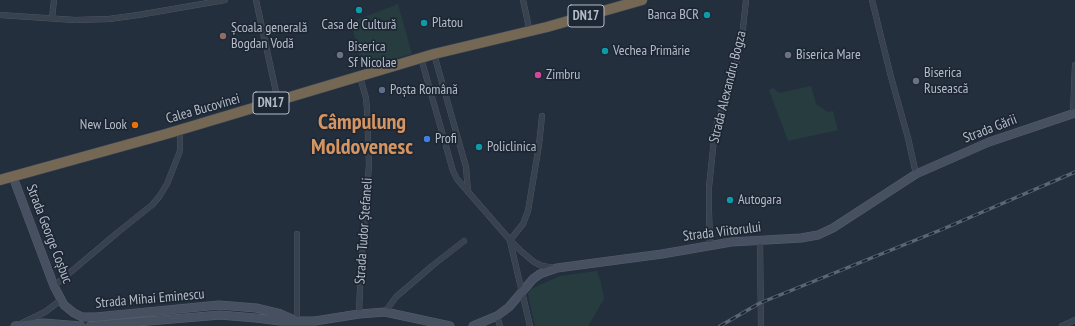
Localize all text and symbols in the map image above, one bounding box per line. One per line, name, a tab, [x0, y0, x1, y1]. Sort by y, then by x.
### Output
marker: Casa de Cultură	[354, 5, 364, 15]
road number: DN17	[568, 5, 604, 27]
place label: Banca BCR	[647, 7, 699, 23]
marker: Banca BCR	[702, 10, 712, 20]
place label: Platou	[432, 15, 463, 31]
place label: Casa de Cultură	[322, 17, 396, 33]
marker: Platou	[419, 18, 429, 28]
place label: Școala generală Bogdan Vodă	[231, 20, 307, 52]
street label: Strada Alexandru Bogza	[706, 29, 750, 145]
marker: Școala generală Bogdan Vodă	[218, 31, 228, 41]
place label: Biserica Sf Nicolae	[348, 39, 397, 72]
place label: Vechea Primărie	[613, 43, 690, 59]
marker: Vechea Primărie	[600, 46, 610, 56]
place label: Biserica Mare	[796, 47, 861, 63]
marker: Biserica Sf Nicolae	[335, 50, 345, 60]
marker: Biserica Mare	[783, 50, 793, 60]
place label: Biserica Rusească	[924, 65, 968, 98]
place label: Zimbru	[546, 67, 580, 83]
marker: Zimbru	[533, 70, 543, 80]
marker: Biserica Rusească	[911, 76, 921, 86]
place label: Poșta Română	[390, 82, 458, 98]
marker: Poșta Română	[377, 85, 387, 95]
street label: Calea Bucovinei	[164, 90, 242, 128]
road number: DN17	[253, 92, 289, 114]
district label: Câmpulung Moldovenesc	[311, 110, 413, 162]
street label: Strada Gării	[961, 111, 1019, 147]
place label: New Look	[80, 117, 127, 133]
marker: New Look	[130, 120, 140, 130]
place label: Profi	[435, 131, 457, 147]
marker: Profi	[422, 134, 432, 144]
place label: Policlinica	[487, 139, 536, 155]
marker: Policlinica	[474, 142, 484, 152]
street label: Strada Tudor Ștefaneli	[352, 177, 376, 285]
street label: Strada George Coșbuc	[22, 182, 76, 286]
place label: Autogara	[738, 192, 782, 208]
marker: Autogara	[725, 195, 735, 205]
street label: Strada Viitorului	[682, 219, 762, 245]
street label: Strada Mihai Eminescu	[95, 286, 205, 312]

